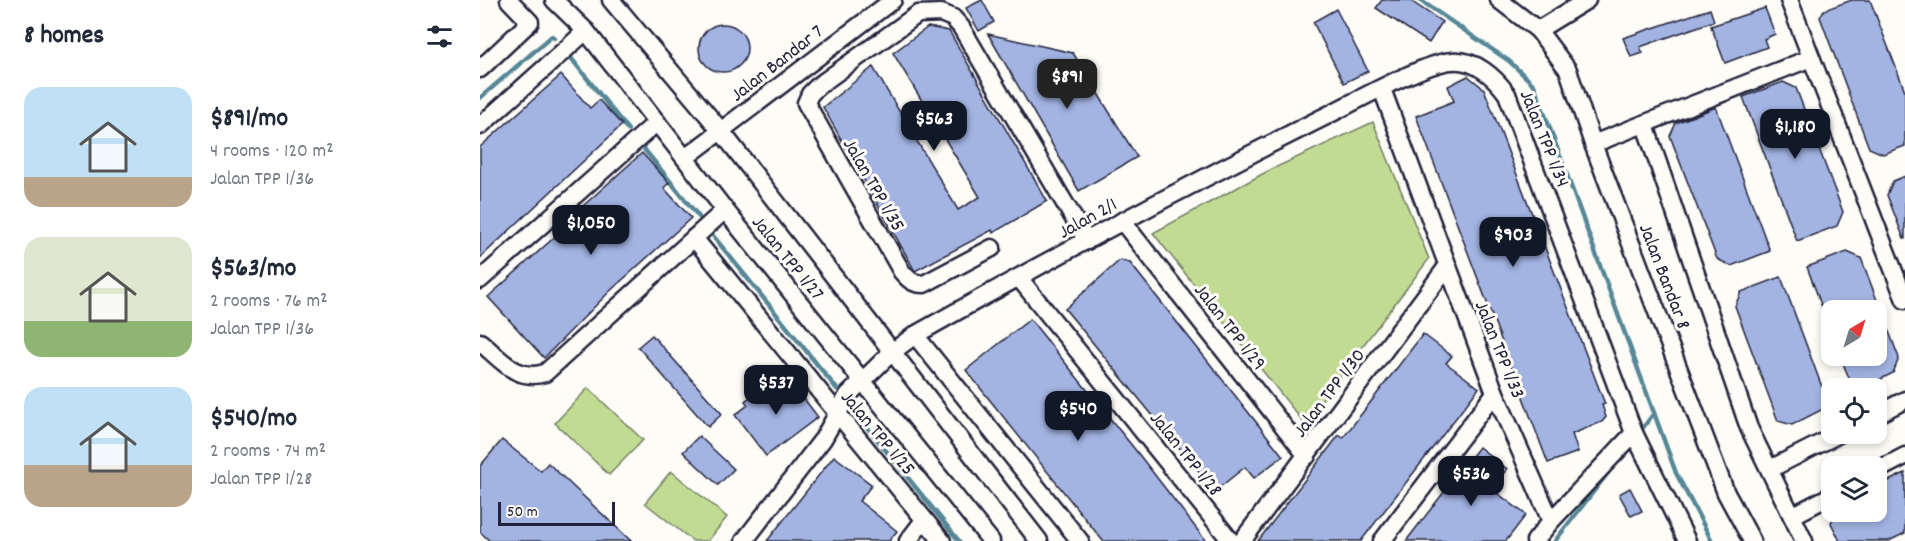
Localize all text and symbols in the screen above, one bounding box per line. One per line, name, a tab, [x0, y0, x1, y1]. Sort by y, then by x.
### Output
text: 8 homes	[24, 18, 104, 55]
street label: Jalan Bandar 7	[725, 19, 830, 110]
icon: filters	[423, 20, 456, 53]
pin: $891	[1031, 59, 1103, 110]
text: $891	[1051, 64, 1083, 92]
street label: Jalan TPP 1/34	[1511, 86, 1575, 192]
text: $891/mo	[210, 101, 288, 138]
pin: $563	[898, 101, 970, 152]
text: $563	[915, 106, 953, 134]
pin: $1,180	[1746, 109, 1844, 160]
icon: home	[72, 111, 144, 183]
text: $1,180	[1774, 114, 1816, 142]
street label: Jalan TPP 1/35	[834, 134, 910, 237]
text: 4 rooms · 120 m²	[210, 138, 334, 166]
text: Jalan TPP 1/36	[210, 166, 314, 194]
street label: Jalan 2/1	[1054, 192, 1123, 247]
pin: $1,050	[542, 205, 640, 256]
text: $1,050	[566, 210, 616, 238]
street label: Jalan TPP 1/27	[744, 211, 830, 307]
pin: $903	[1477, 217, 1549, 268]
street label: Jalan Bandar 8	[1630, 220, 1696, 334]
text: $903	[1493, 222, 1533, 250]
text: $563/mo	[210, 251, 296, 288]
icon: home	[72, 261, 144, 333]
street label: Jalan TPP 1/29	[1186, 279, 1271, 377]
text: 2 rooms · 76 m²	[210, 288, 328, 316]
street label: Jalan TPP 1/33	[1466, 297, 1531, 403]
north arrow	[1821, 300, 1887, 366]
map controls	[1821, 300, 1887, 522]
text: Jalan TPP 1/36	[210, 316, 314, 344]
street label: Jalan TPP 1/30	[1288, 343, 1373, 444]
pin: $537	[740, 365, 812, 416]
text: $537	[758, 370, 794, 398]
button: locate	[1821, 378, 1887, 444]
street label: Jalan TPP 1/25	[833, 385, 921, 483]
pin: $540	[1042, 391, 1114, 442]
text: $540	[1059, 396, 1097, 424]
text: $540/mo	[210, 401, 297, 438]
street label: Jalan TPP 1/28	[1142, 406, 1228, 503]
icon: home	[72, 411, 144, 483]
text: 2 rooms · 74 m²	[210, 438, 326, 466]
pin: $536	[1435, 456, 1507, 507]
button: layers	[1821, 456, 1887, 522]
text: $536	[1452, 461, 1490, 489]
text: Jalan TPP 1/28	[210, 466, 312, 494]
scale bar	[498, 499, 615, 526]
text: 50 m	[507, 501, 538, 524]

